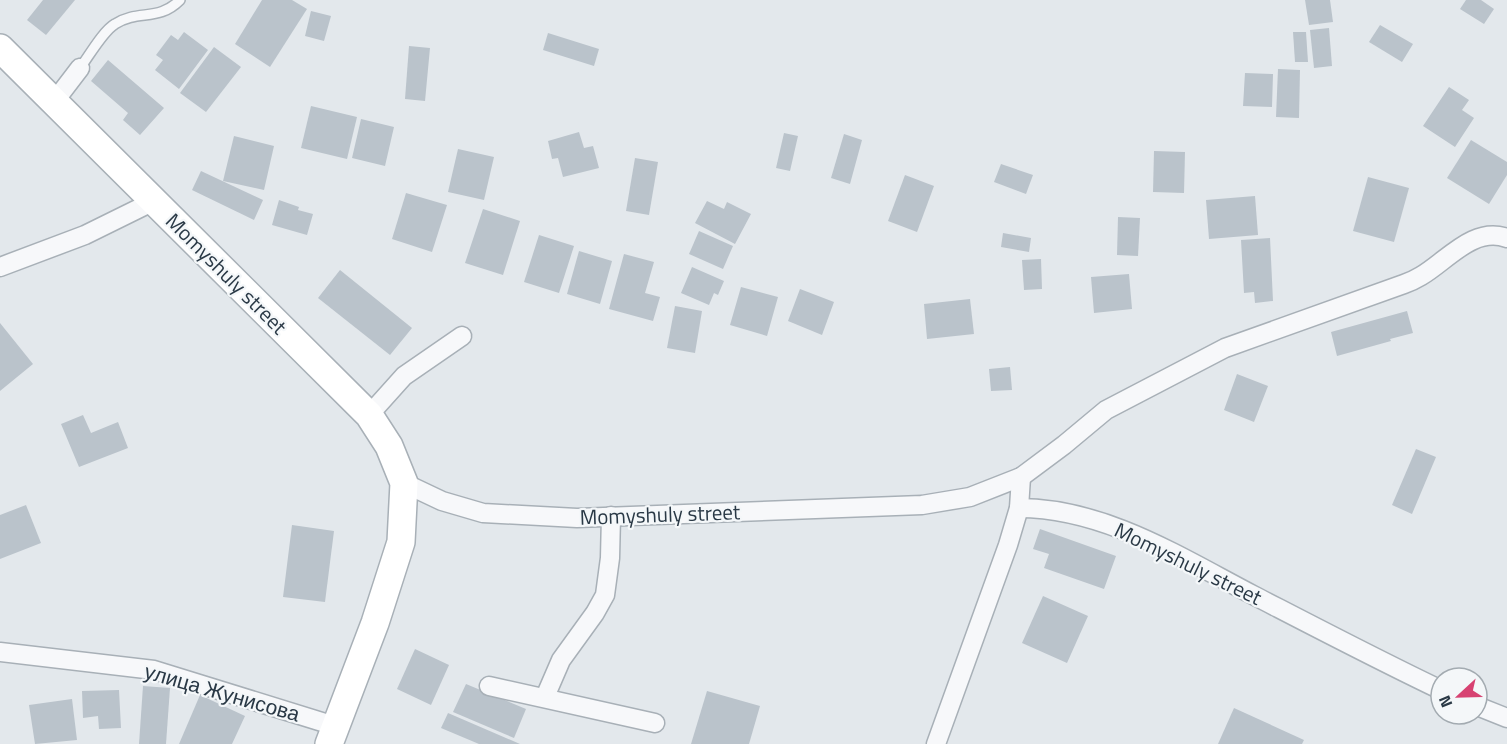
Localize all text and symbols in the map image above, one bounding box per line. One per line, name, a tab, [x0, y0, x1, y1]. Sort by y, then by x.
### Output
street label: Momyshuly street	[159, 205, 295, 342]
street label: Momyshuly street	[579, 495, 741, 533]
street label: Momyshuly street	[1109, 514, 1268, 613]
street label: улица Жунисова	[141, 655, 304, 730]
north arrow	[1429, 666, 1489, 726]
text: N	[1432, 692, 1458, 711]

